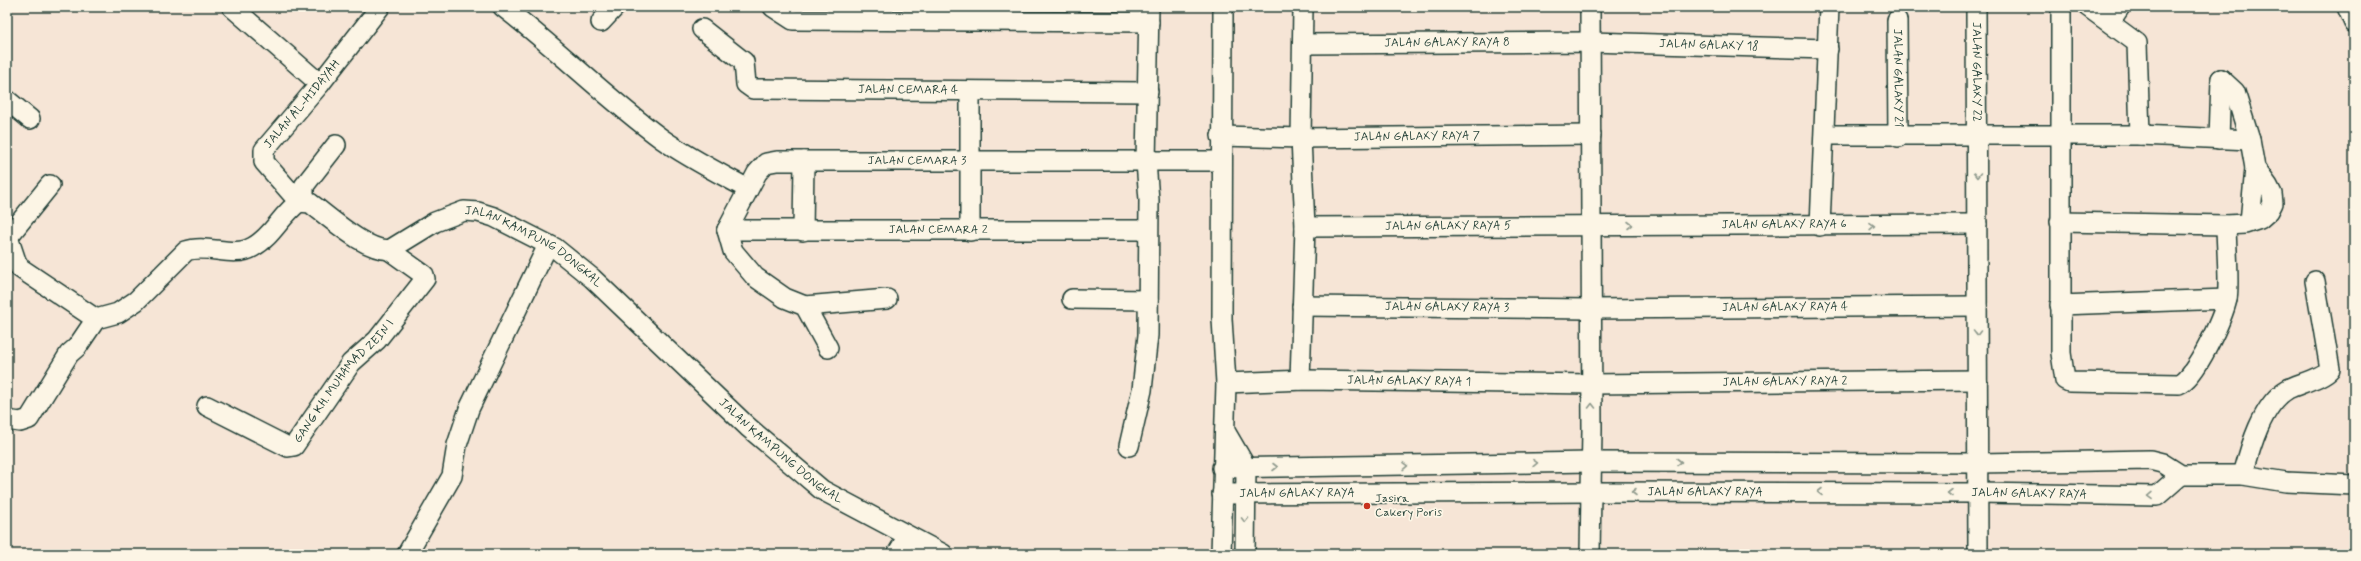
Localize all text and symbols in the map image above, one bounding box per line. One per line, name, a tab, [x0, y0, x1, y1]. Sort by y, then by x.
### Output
street label: JALAN GALAXY 22	[1968, 22, 1984, 122]
street label: JALAN GALAXY 21	[1889, 29, 1906, 127]
street label: JALAN GALAXY RAYA 8	[1384, 35, 1510, 51]
street label: JALAN GALAXY 18	[1659, 36, 1759, 55]
street label: JALAN AL-HIDAYAH	[261, 56, 344, 152]
street label: JALAN CEMARA 4	[858, 82, 958, 99]
street label: JALAN GALAXY RAYA 7	[1354, 128, 1480, 145]
street label: JALAN CEMARA 3	[868, 153, 967, 169]
one-way arrow	[1973, 172, 1981, 178]
street label: JALAN KAMPUNG DONGKAL	[464, 203, 606, 292]
street label: JALAN GALAXY RAYA 6	[1721, 217, 1847, 233]
street label: JALAN GALAXY RAYA 5	[1385, 218, 1511, 235]
one-way arrow	[1627, 221, 1633, 229]
one-way arrow	[1869, 221, 1875, 230]
street label: JALAN CEMARA 2	[888, 222, 988, 238]
street label: JALAN GALAXY RAYA 3	[1385, 299, 1510, 316]
street label: JALAN GALAXY RAYA 4	[1722, 299, 1848, 316]
street label: GANG KH. MUHAMAD ZEIN I	[290, 316, 398, 446]
one-way arrow	[1973, 330, 1981, 336]
street label: JALAN GALAXY RAYA 1	[1347, 373, 1471, 390]
street label: JALAN GALAXY RAYA 2	[1722, 373, 1848, 391]
street label: JALAN KAMPUNG DONGKAL	[715, 395, 846, 508]
one-way arrow	[1588, 403, 1596, 409]
one-way arrow	[1676, 458, 1682, 466]
one-way arrow	[1532, 459, 1538, 467]
one-way arrow	[1402, 461, 1408, 470]
one-way arrow	[1272, 463, 1278, 471]
street label: JALAN GALAXY RAYA	[1647, 484, 1763, 500]
street label: JALAN GALAXY RAYA	[1239, 485, 1355, 502]
street label: JALAN GALAXY RAYA	[1971, 485, 2087, 503]
one-way arrow	[1631, 488, 1637, 496]
one-way arrow	[1817, 488, 1823, 496]
one-way arrow	[1947, 489, 1953, 497]
place label: Jasira Cakery Poris	[1375, 491, 1443, 521]
one-way arrow	[2147, 492, 2153, 500]
marker: Jasira Cakery Poris	[1362, 501, 1372, 511]
one-way arrow	[1241, 517, 1249, 523]

